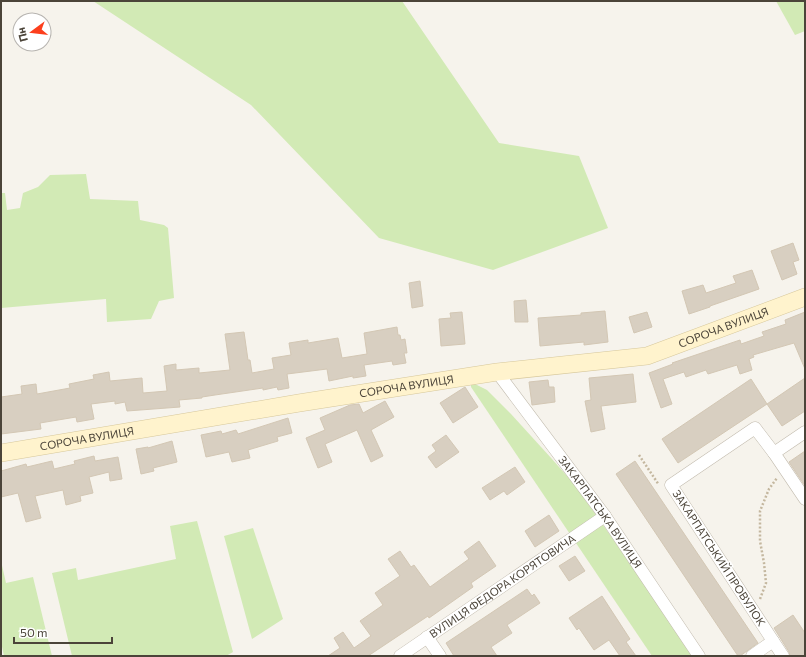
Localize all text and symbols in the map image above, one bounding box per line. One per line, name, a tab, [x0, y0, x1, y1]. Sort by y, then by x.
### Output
north arrow	[12, 12, 52, 52]
text: Пн	[14, 26, 30, 43]
street label: СОРОЧА ВУЛИЦЯ	[676, 304, 770, 350]
street label: СОРОЧА ВУЛИЦЯ	[358, 372, 455, 399]
street label: СОРОЧА ВУЛИЦЯ	[39, 424, 135, 452]
street label: ЗАКАРПАТСЬКА ВУЛИЦЯ	[556, 453, 645, 570]
street label: ЗАКАРПАТСЬКИЙ ПРОВУЛОК	[670, 487, 770, 629]
street label: ВУЛИЦЯ ФЕДОРА КОРЯТОВИЧА	[427, 531, 578, 640]
scale bar	[14, 619, 112, 645]
text: 50 m	[20, 625, 48, 639]

